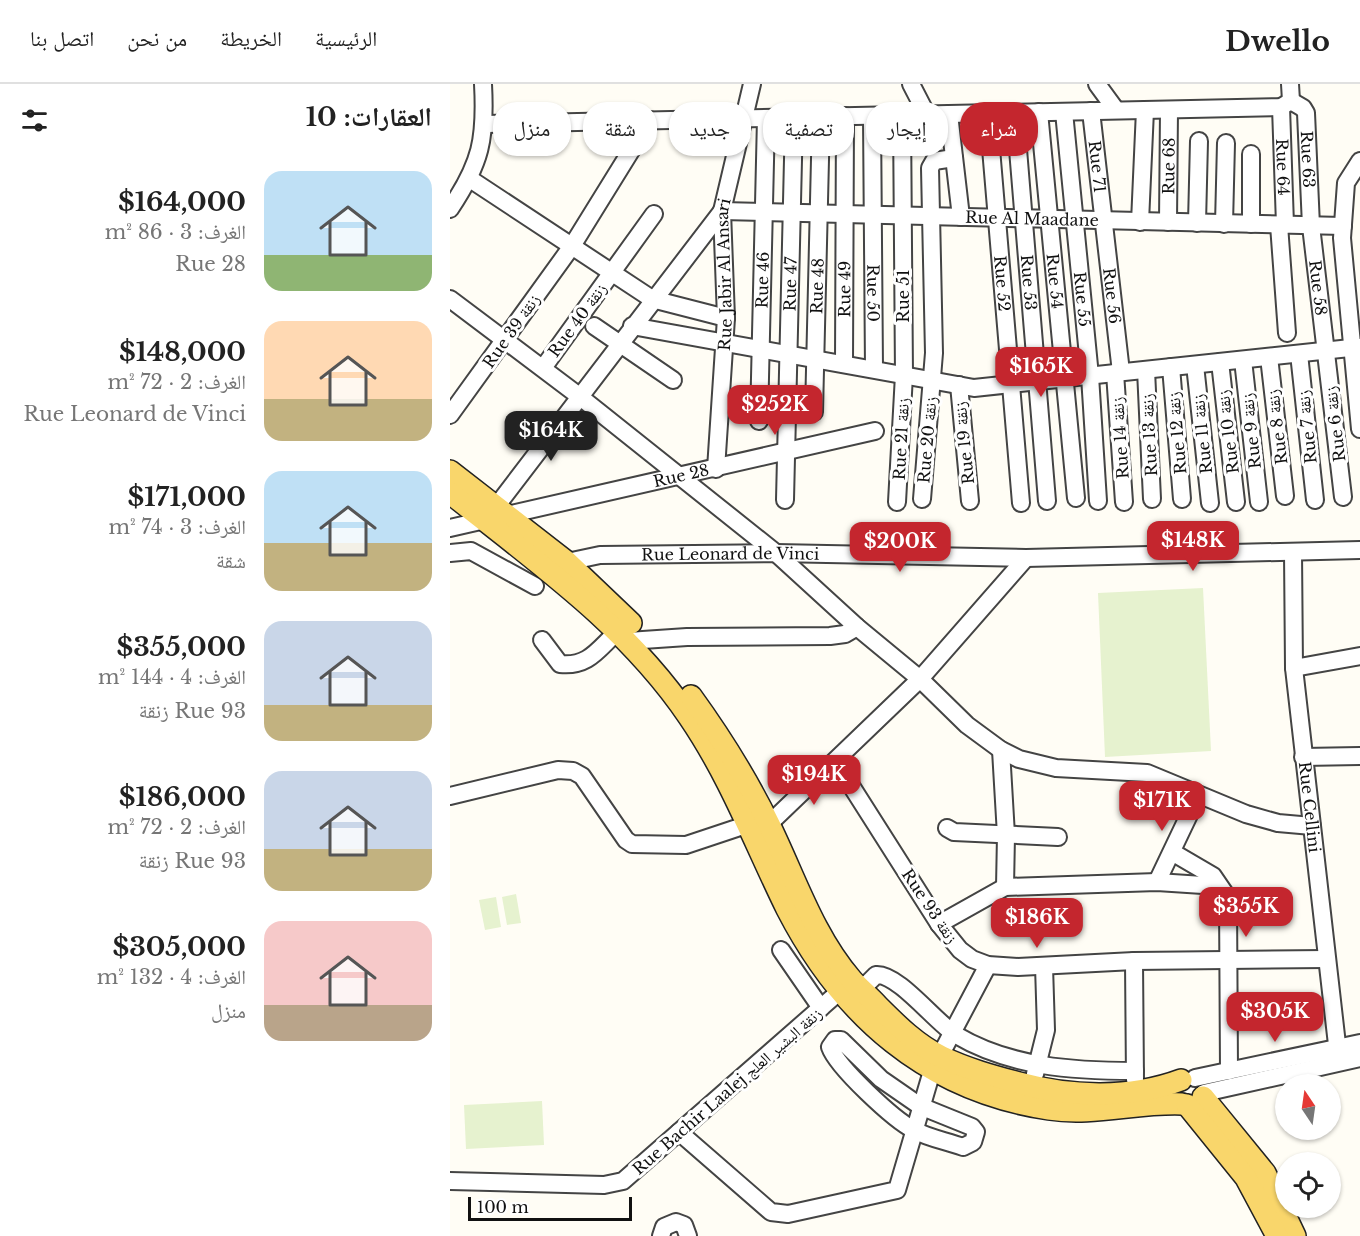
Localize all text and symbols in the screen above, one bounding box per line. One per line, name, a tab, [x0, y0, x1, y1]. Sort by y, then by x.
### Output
text: Dwello	[1225, 24, 1330, 59]
text: اتصل بنا	[30, 26, 94, 52]
text: من نحن	[127, 26, 187, 52]
text: الخريطة	[220, 26, 282, 52]
text: الرئيسية	[315, 26, 377, 52]
text: العقارات: 10	[306, 101, 432, 133]
chip: منزل	[493, 102, 571, 156]
chip: شقة	[583, 102, 657, 156]
chip: جديد	[669, 102, 751, 156]
chip: تصفية	[763, 102, 854, 156]
chip: إيجار	[866, 102, 948, 156]
chip: شراء	[960, 102, 1038, 156]
icon: filters	[18, 104, 51, 137]
street label: Rue 63	[1297, 130, 1319, 188]
street label: Rue 68	[1158, 137, 1179, 195]
street label: Rue 64	[1272, 138, 1294, 196]
street label: Rue 71	[1084, 140, 1110, 194]
text: $164,000	[118, 186, 246, 218]
icon: home	[312, 195, 384, 267]
street label: Rue Jabir Al Ansari	[712, 195, 736, 351]
street label: Rue Al Maadane	[965, 207, 1099, 230]
text: الغرف: 3 · 86 m²	[105, 220, 246, 244]
street label: Rue 46	[752, 251, 773, 309]
text: Rue 28	[175, 252, 246, 276]
street label: Rue 54	[1043, 253, 1068, 310]
street label: Rue 53	[1017, 254, 1041, 311]
street label: Rue 52	[990, 255, 1015, 312]
street label: Rue 47	[779, 256, 801, 312]
street label: Rue 48	[806, 258, 828, 314]
street label: Rue 58	[1305, 259, 1331, 317]
street label: Rue 49	[834, 261, 854, 317]
street label: Rue 50	[863, 264, 884, 322]
street label: Rue 56	[1099, 267, 1125, 325]
street label: Rue 51	[893, 269, 913, 323]
street label: Rue 55	[1070, 271, 1095, 328]
street label: Rue 40 زنقة	[543, 279, 611, 361]
street label: Rue 39 زنقة	[478, 290, 544, 372]
text: $148,000	[119, 336, 246, 368]
icon: home	[312, 345, 384, 417]
pin: $165K	[999, 347, 1083, 398]
text: $165K	[1009, 354, 1073, 378]
text: الغرف: 2 · 72 m²	[107, 370, 246, 394]
pin: $252K	[733, 385, 817, 436]
street label: Rue 6 زنقة	[1320, 385, 1350, 463]
street label: Rue 8 زنقة	[1262, 388, 1292, 466]
street label: Rue 10 زنقة	[1213, 389, 1243, 475]
street label: Rue 7 زنقة	[1293, 389, 1321, 465]
street label: Rue 12 زنقة	[1163, 391, 1191, 475]
text: $252K	[741, 392, 809, 416]
street label: Rue 9 زنقة	[1237, 392, 1265, 470]
street label: Rue 13 زنقة	[1137, 393, 1161, 477]
street label: Rue 11 زنقة	[1188, 393, 1216, 475]
street label: Rue 20 زنقة	[913, 396, 941, 484]
street label: Rue 14 زنقة	[1107, 396, 1133, 480]
street label: Rue 21 زنقة	[889, 397, 913, 481]
street label: Rue 19 زنقة	[950, 401, 978, 485]
text: Rue Leonard de Vinci	[24, 402, 246, 426]
pin: $164K	[509, 411, 593, 462]
text: $164K	[519, 418, 583, 442]
street label: Rue 28	[651, 459, 711, 491]
text: $171,000	[127, 481, 246, 513]
icon: home	[312, 495, 384, 567]
text: الغرف: 3 · 74 m²	[108, 515, 246, 539]
pin: $148K	[1151, 521, 1235, 572]
pin: $200K	[858, 522, 942, 573]
text: $148K	[1161, 528, 1225, 552]
text: $200K	[864, 529, 936, 553]
street label: Rue Leonard de Vinci	[641, 543, 820, 565]
text: شقة	[216, 549, 246, 573]
text: $355,000	[117, 631, 246, 663]
icon: home	[312, 645, 384, 717]
text: الغرف: 4 · 144 m²	[98, 665, 246, 689]
text: Rue 93 زنقة	[139, 699, 246, 723]
pin: $194K	[772, 755, 856, 806]
street label: Rue Cellini	[1295, 761, 1325, 854]
text: $194K	[782, 762, 846, 786]
text: $186,000	[119, 781, 246, 813]
pin: $171K	[1120, 781, 1204, 832]
text: $171K	[1133, 788, 1191, 812]
icon: home	[312, 795, 384, 867]
text: الغرف: 2 · 72 m²	[107, 815, 246, 839]
text: Rue 93 زنقة	[139, 849, 246, 873]
street label: Rue 93 زنقة	[898, 865, 962, 947]
pin: $355K	[1204, 887, 1288, 938]
text: $355K	[1213, 894, 1279, 918]
pin: $186K	[995, 898, 1079, 949]
text: $186K	[1005, 905, 1069, 929]
text: $305,000	[112, 931, 246, 963]
icon: home	[312, 945, 384, 1017]
text: الغرف: 4 · 132 m²	[97, 965, 246, 989]
pin: $305K	[1233, 992, 1317, 1043]
text: منزل	[211, 999, 246, 1023]
text: $305K	[1240, 999, 1310, 1023]
street label: Rue Bachir Laalej زنقة البشير العلج	[628, 1003, 827, 1180]
north arrow	[1275, 1074, 1341, 1140]
map controls	[1275, 1074, 1341, 1218]
button: locate	[1275, 1152, 1341, 1218]
scale bar	[468, 1194, 632, 1222]
text: 100 m	[477, 1197, 529, 1217]

